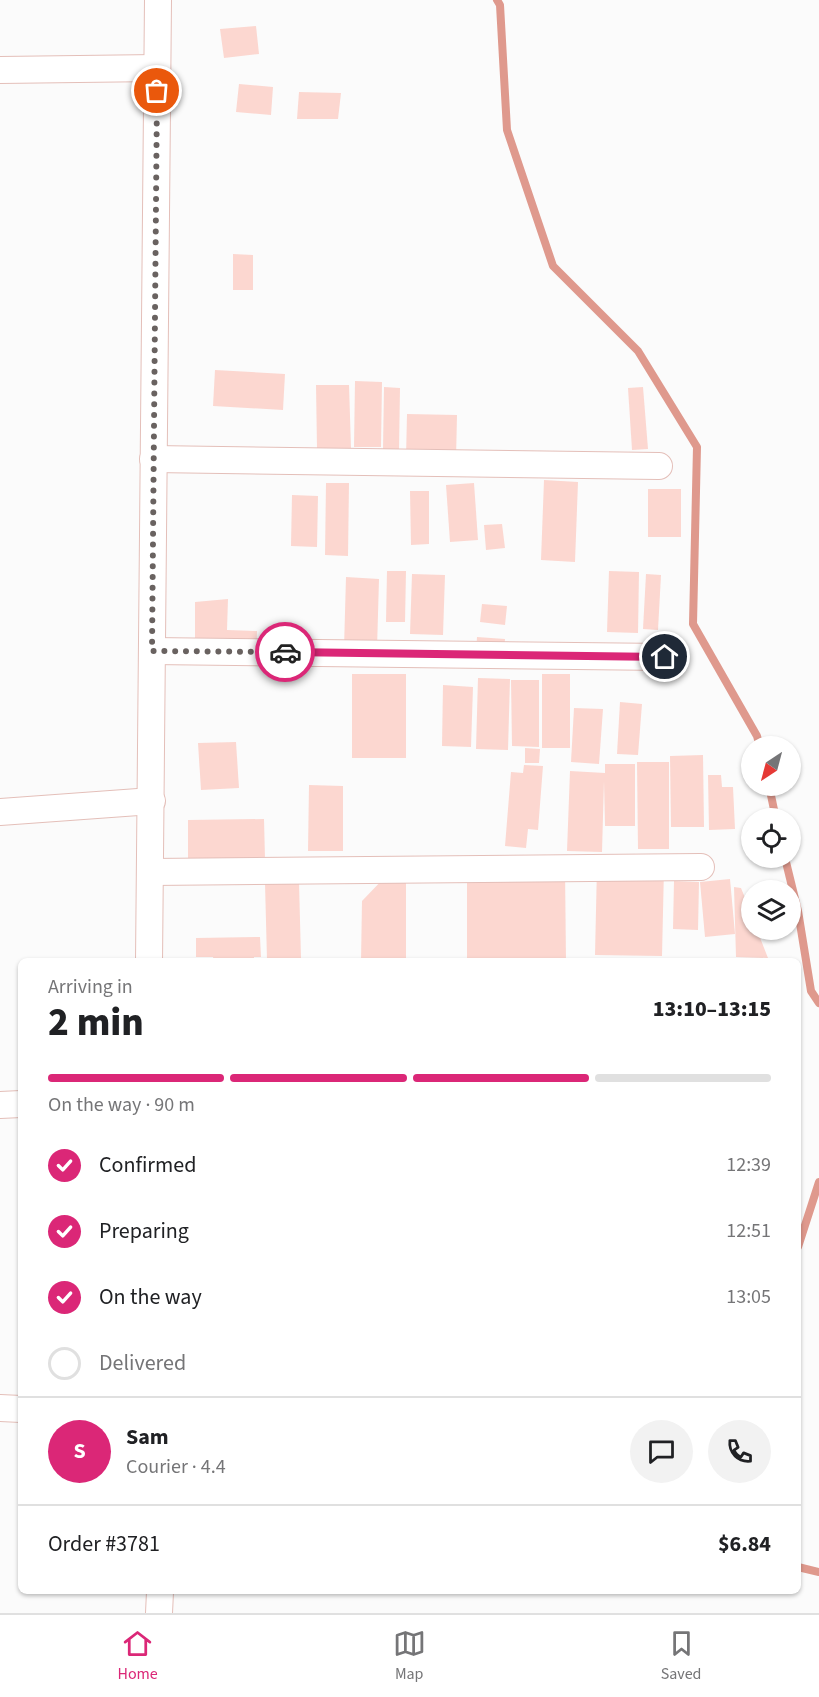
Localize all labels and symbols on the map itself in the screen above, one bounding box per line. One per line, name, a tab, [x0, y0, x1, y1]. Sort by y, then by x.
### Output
pin	[131, 65, 182, 116]
courier	[255, 622, 315, 682]
pin	[639, 631, 690, 682]
north arrow	[741, 736, 801, 796]

